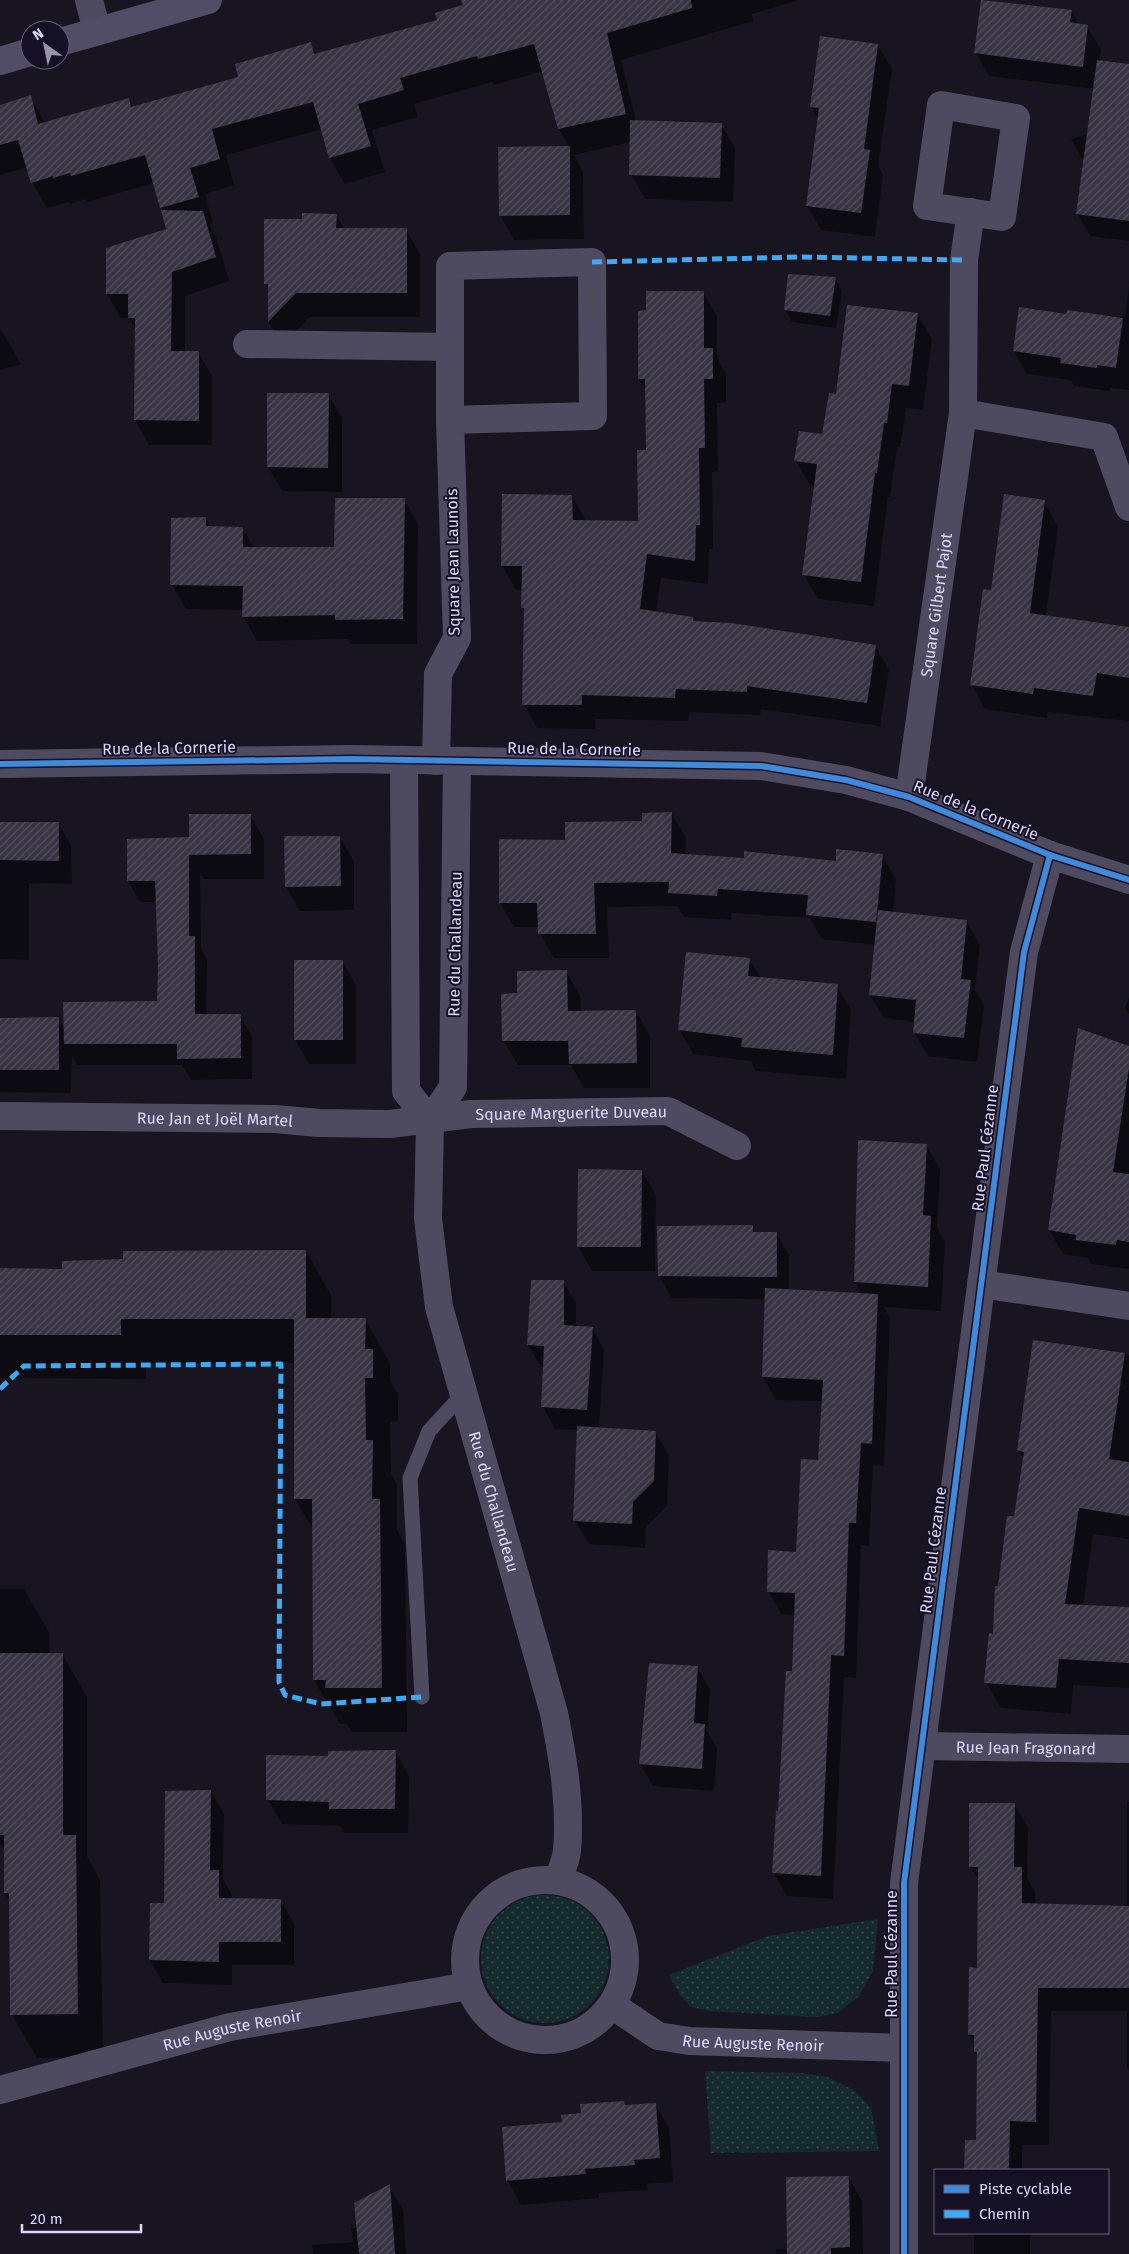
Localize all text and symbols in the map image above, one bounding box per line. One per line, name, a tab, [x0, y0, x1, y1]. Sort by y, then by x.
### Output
north arrow	[20, 20, 70, 70]
text: N	[30, 25, 47, 44]
street label: Square Jean Launois	[442, 488, 464, 636]
street label: Square Gilbert Pajot	[916, 531, 956, 678]
street label: Rue de la Cornerie	[102, 737, 236, 759]
street label: Rue de la Cornerie	[507, 738, 641, 760]
street label: Rue de la Cornerie	[910, 776, 1042, 844]
street label: Rue du Challandeau	[444, 871, 466, 1017]
street label: Rue Paul Cézanne	[968, 1084, 1002, 1212]
street label: Square Marguerite Duveau	[475, 1102, 667, 1123]
street label: Rue Jan et Joël Martel	[137, 1108, 294, 1130]
street label: Rue du Challandeau	[465, 1429, 523, 1574]
street label: Rue Paul Cézanne	[916, 1486, 950, 1614]
street label: Rue Jean Fragonard	[956, 1737, 1096, 1758]
street label: Rue Paul Cézanne	[882, 1890, 901, 2018]
street label: Rue Auguste Renoir	[161, 2005, 304, 2054]
street label: Rue Auguste Renoir	[681, 2031, 825, 2055]
legend	[934, 2169, 1109, 2234]
text: Piste cyclable	[979, 2180, 1072, 2198]
scale bar	[22, 2202, 141, 2234]
text: Chemin	[979, 2205, 1030, 2223]
text: 20 m	[30, 2210, 63, 2228]

